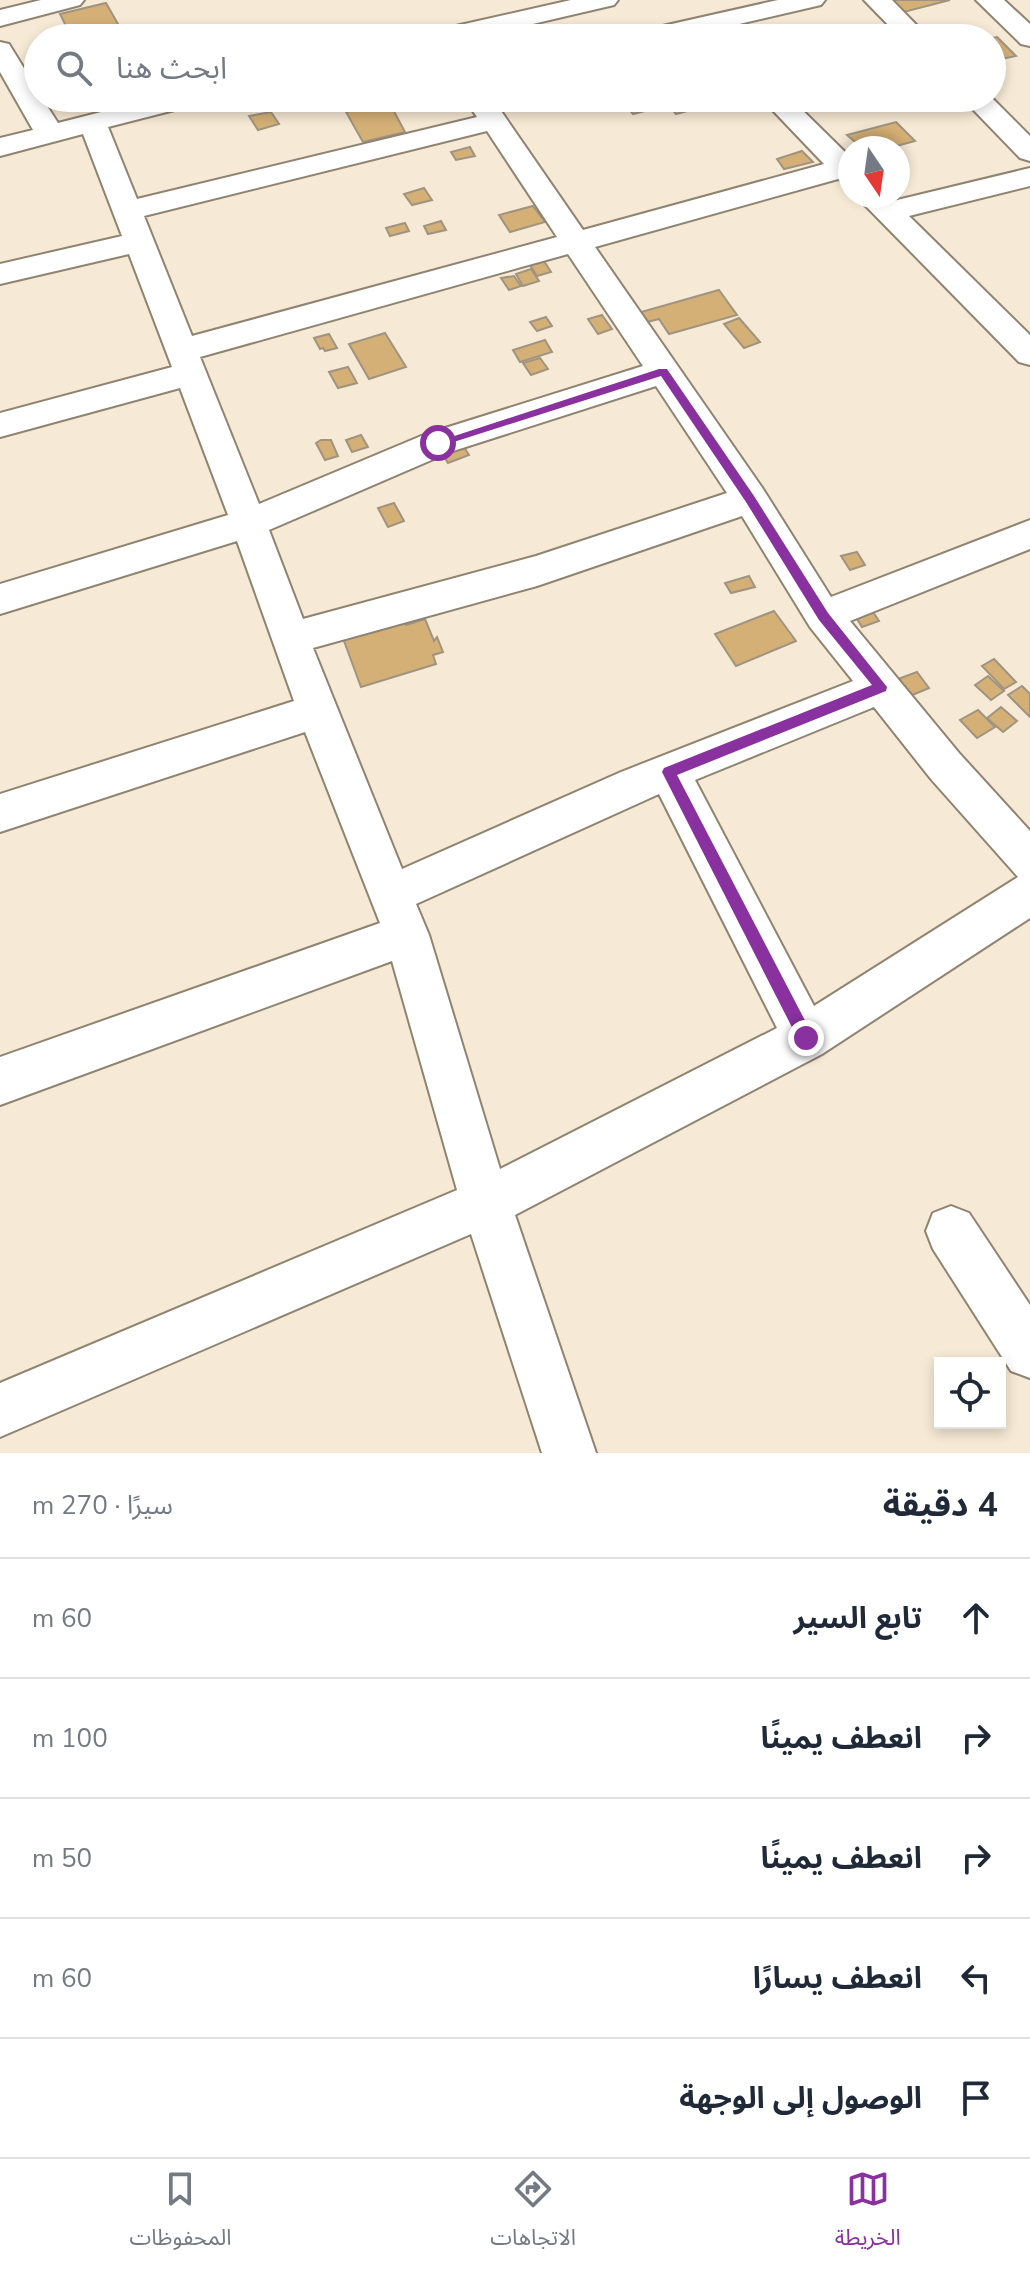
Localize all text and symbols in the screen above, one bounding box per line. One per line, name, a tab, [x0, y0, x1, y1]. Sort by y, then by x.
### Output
search box	[24, 24, 1006, 112]
icon: search	[52, 46, 96, 90]
text: ابحث هنا	[116, 48, 227, 89]
north arrow	[838, 136, 910, 208]
route start	[420, 425, 456, 461]
route end	[788, 1020, 824, 1056]
map controls	[934, 1357, 1006, 1429]
button: locate	[934, 1357, 1006, 1429]
text: 4 دقيقة	[883, 1482, 998, 1528]
text: سيرًا · 270 m	[32, 1488, 173, 1523]
icon: ahead	[954, 1596, 998, 1640]
text: تابع السير	[794, 1598, 922, 1639]
text: 60 m	[32, 1601, 92, 1636]
icon: right	[954, 1716, 998, 1760]
text: انعطف يمينًا	[761, 1718, 922, 1759]
text: 100 m	[32, 1721, 108, 1756]
icon: right	[954, 1836, 998, 1880]
text: انعطف يمينًا	[761, 1838, 922, 1879]
text: 50 m	[32, 1841, 92, 1876]
icon: left	[954, 1956, 998, 2000]
text: انعطف يسارًا	[753, 1958, 922, 1999]
text: 60 m	[32, 1961, 92, 1996]
icon: arrive	[954, 2076, 998, 2120]
text: الوصول إلى الوجهة	[679, 2078, 922, 2119]
tab: المحفوظات	[129, 2167, 231, 2261]
tab: الاتجاهات	[490, 2167, 576, 2261]
tab: الخريطة	[835, 2167, 901, 2261]

